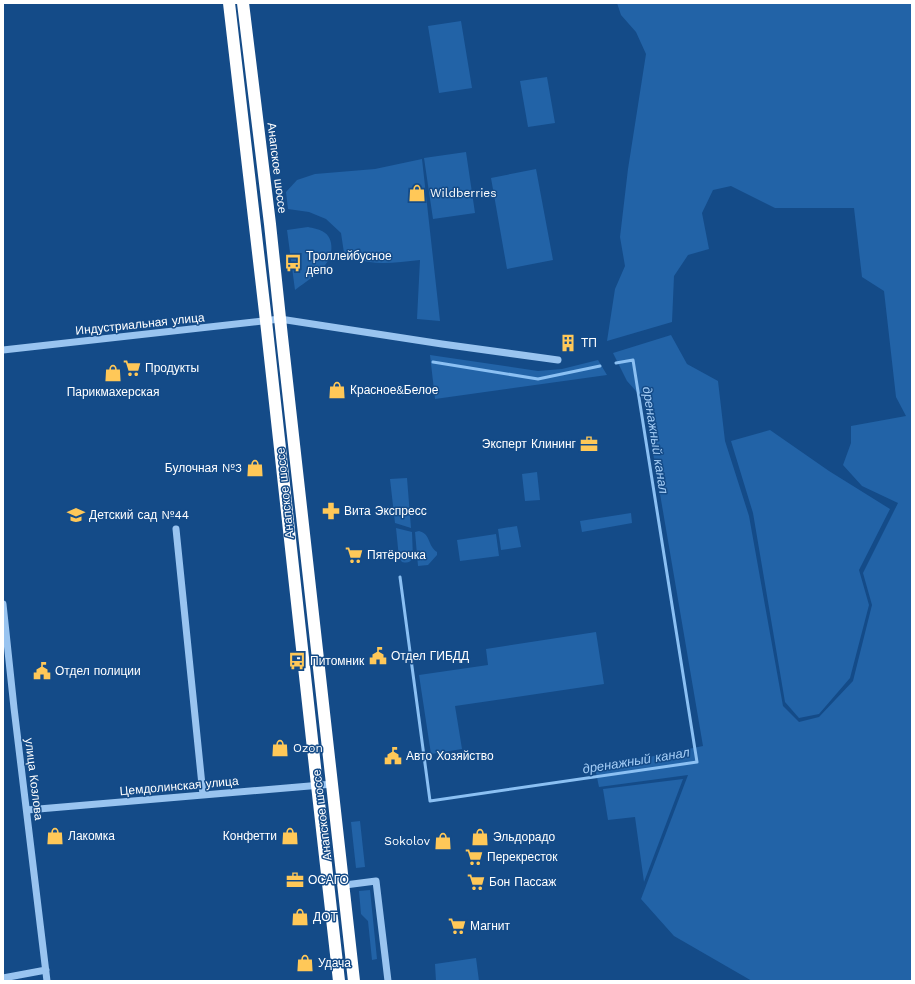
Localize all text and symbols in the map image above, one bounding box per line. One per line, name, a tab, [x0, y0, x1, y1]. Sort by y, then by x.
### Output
street label: Анапское шоссе	[264, 122, 290, 215]
shop icon: Wildberries	[407, 183, 427, 203]
place label: Wildberries	[430, 186, 497, 200]
place label: Троллейбусное депо	[306, 249, 392, 277]
bus stop icon: Троллейбусное депо	[283, 253, 303, 273]
street label: Индустриальная улица	[75, 310, 206, 338]
building icon: ТП	[558, 333, 578, 353]
place label: ТП	[581, 336, 597, 350]
supermarket icon: Продукты	[122, 358, 142, 378]
place label: Продукты	[145, 361, 199, 375]
shop icon: Парикмахерская	[103, 363, 123, 383]
shop icon: Красное&Белое	[327, 380, 347, 400]
place label: Красное&Белое	[350, 383, 439, 397]
place label: Парикмахерская	[67, 385, 159, 399]
water label: дренажный канал	[640, 385, 671, 495]
office icon: Эксперт Клининг	[579, 434, 599, 454]
place label: Эксперт Клининг	[482, 437, 577, 451]
street label: Анапское шоссе	[273, 446, 297, 539]
shop icon: Булочная №3	[245, 458, 265, 478]
place label: Булочная №3	[165, 461, 242, 475]
pharmacy icon: Вита Экспресс	[321, 501, 341, 521]
place label: Вита Экспресс	[344, 504, 427, 518]
school or university icon: Детский сад №44	[66, 505, 86, 525]
place label: Детский сад №44	[89, 508, 189, 522]
supermarket icon: Пятёрочка	[344, 545, 364, 565]
place label: Пятёрочка	[367, 548, 426, 562]
public building icon: Отдел ГИБДД	[368, 646, 388, 666]
place label: Отдел ГИБДД	[391, 649, 469, 663]
bus stop icon: Питомник	[287, 651, 307, 671]
place label: Питомник	[310, 654, 365, 668]
public building icon: Отдел полиции	[32, 661, 52, 681]
place label: Отдел полиции	[55, 664, 141, 678]
street label: улица Козлова	[22, 737, 46, 821]
shop icon: Ozon	[270, 738, 290, 758]
place label: Ozon	[293, 741, 323, 755]
water label: дренажный канал	[581, 745, 691, 776]
public building icon: Авто Хозяйство	[383, 746, 403, 766]
place label: Авто Хозяйство	[406, 749, 494, 763]
street label: Анапское шоссе	[309, 768, 335, 861]
street label: Цемдолинская улица	[119, 774, 239, 798]
shop icon: Лакомка	[45, 826, 65, 846]
shop icon: Конфетти	[280, 826, 300, 846]
shop icon: Эльдорадо	[470, 827, 490, 847]
place label: Лакомка	[68, 829, 115, 843]
place label: Конфетти	[223, 829, 277, 843]
place label: Эльдорадо	[493, 830, 556, 844]
shop icon: Sokolov	[433, 831, 453, 851]
place label: Sokolov	[384, 834, 431, 848]
supermarket icon: Перекресток	[464, 847, 484, 867]
place label: Перекресток	[487, 850, 558, 864]
office icon: ОСАГО	[285, 870, 305, 890]
supermarket icon: Бон Пассаж	[466, 872, 486, 892]
place label: ОСАГО	[308, 873, 349, 887]
place label: Бон Пассаж	[489, 875, 556, 889]
shop icon: ДОТ	[290, 907, 310, 927]
place label: ДОТ	[313, 910, 338, 924]
supermarket icon: Магнит	[447, 916, 467, 936]
place label: Магнит	[470, 919, 511, 933]
shop icon: Удача	[295, 953, 315, 973]
place label: Удача	[318, 956, 351, 970]

